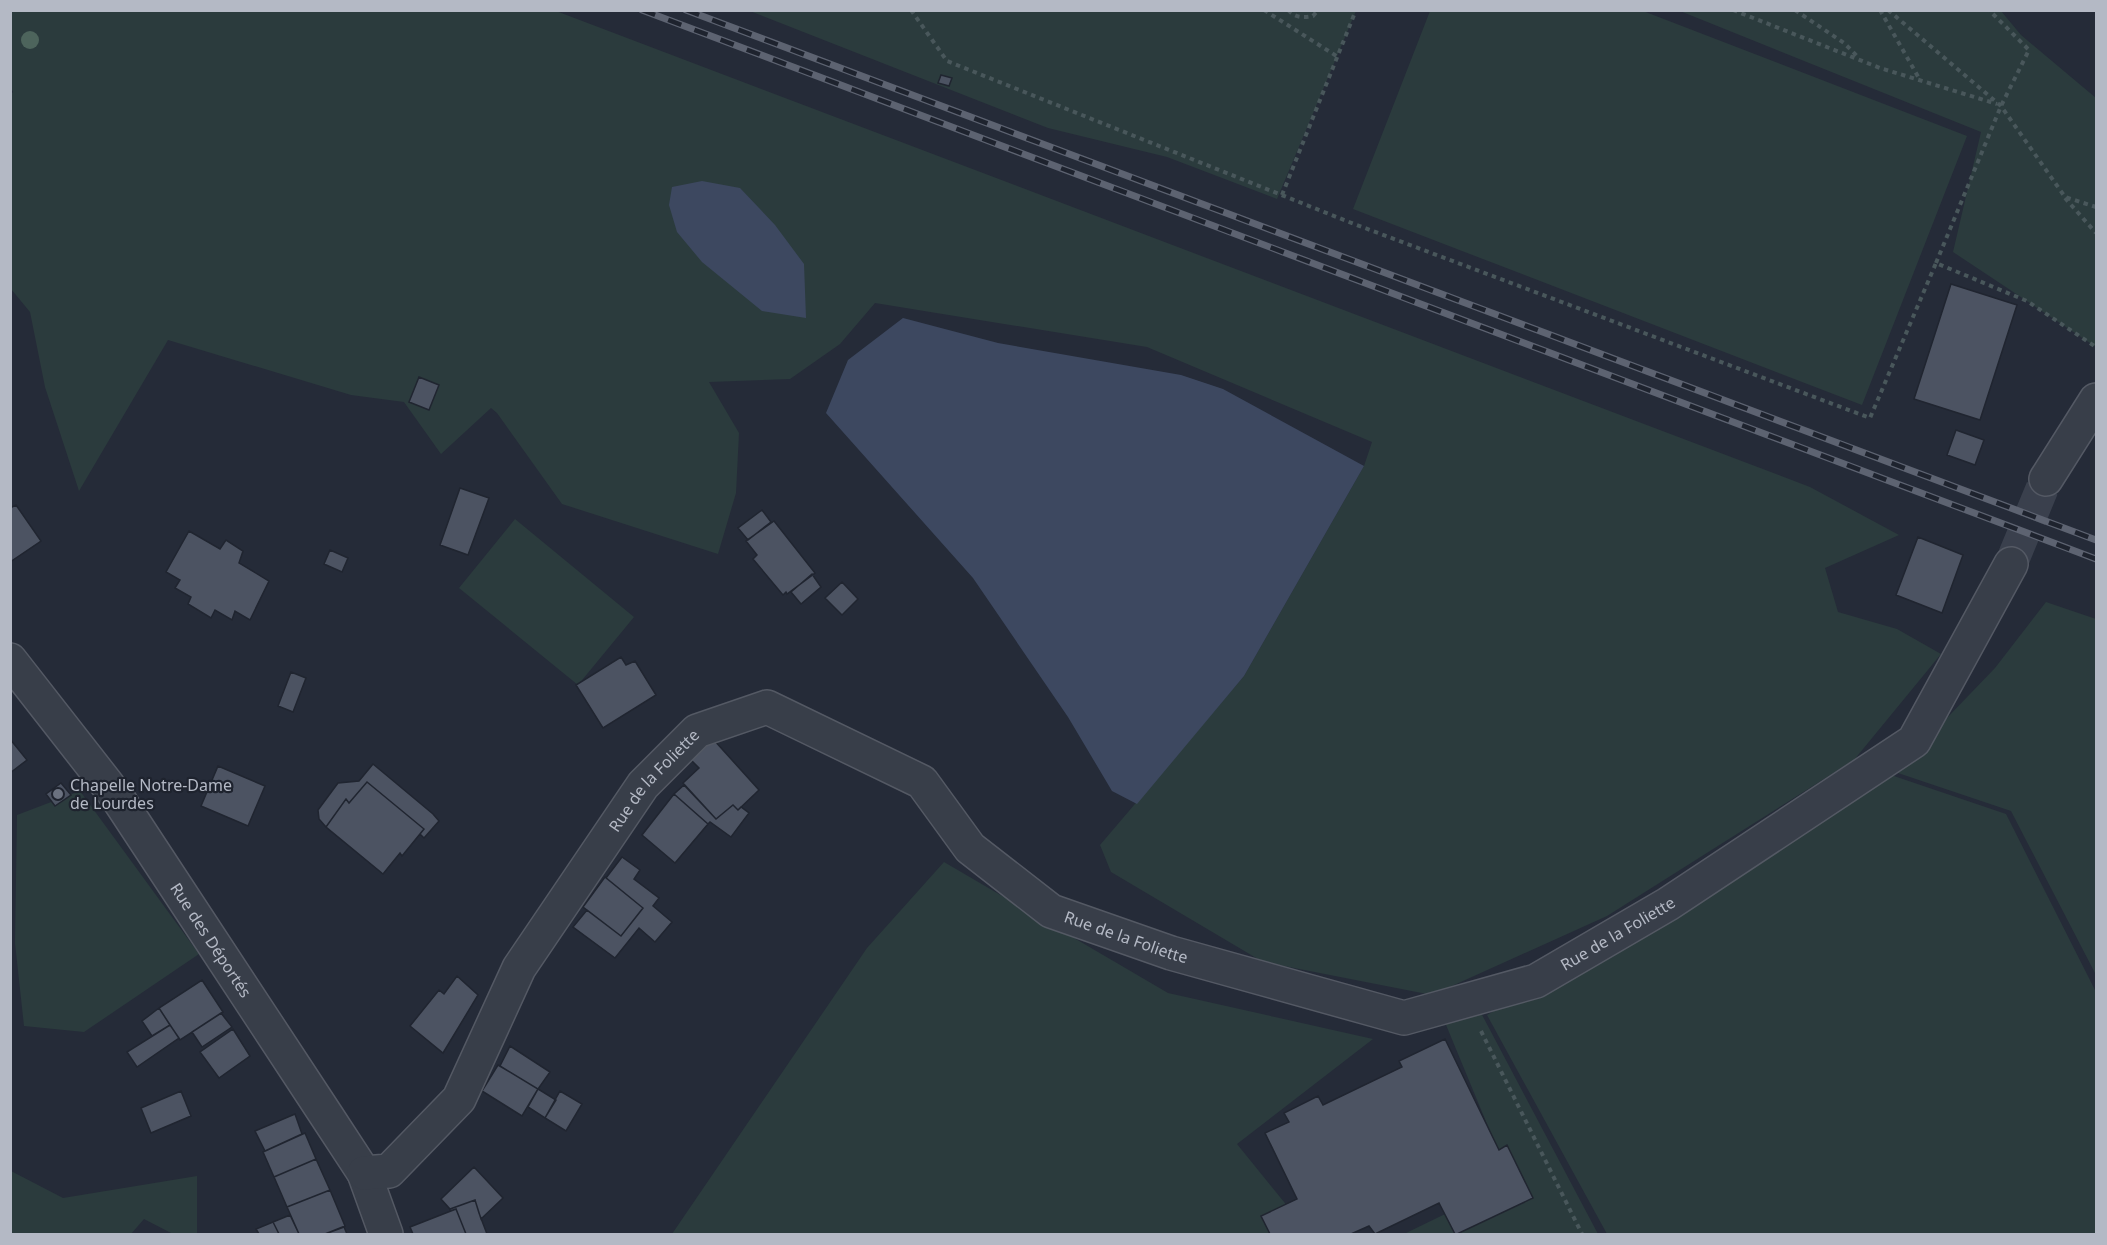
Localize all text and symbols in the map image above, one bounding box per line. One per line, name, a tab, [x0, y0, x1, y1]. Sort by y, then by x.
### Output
street label: Rue de la Foliette	[603, 724, 704, 836]
place label: Chapelle Notre-Dame de Lourdes	[70, 774, 232, 814]
marker: Chapelle Notre-Dame de Lourdes	[51, 787, 65, 801]
street label: Rue des Déportés	[165, 878, 257, 1002]
street label: Rue de la Foliette	[1556, 891, 1679, 975]
street label: Rue de la Foliette	[1061, 906, 1190, 968]

